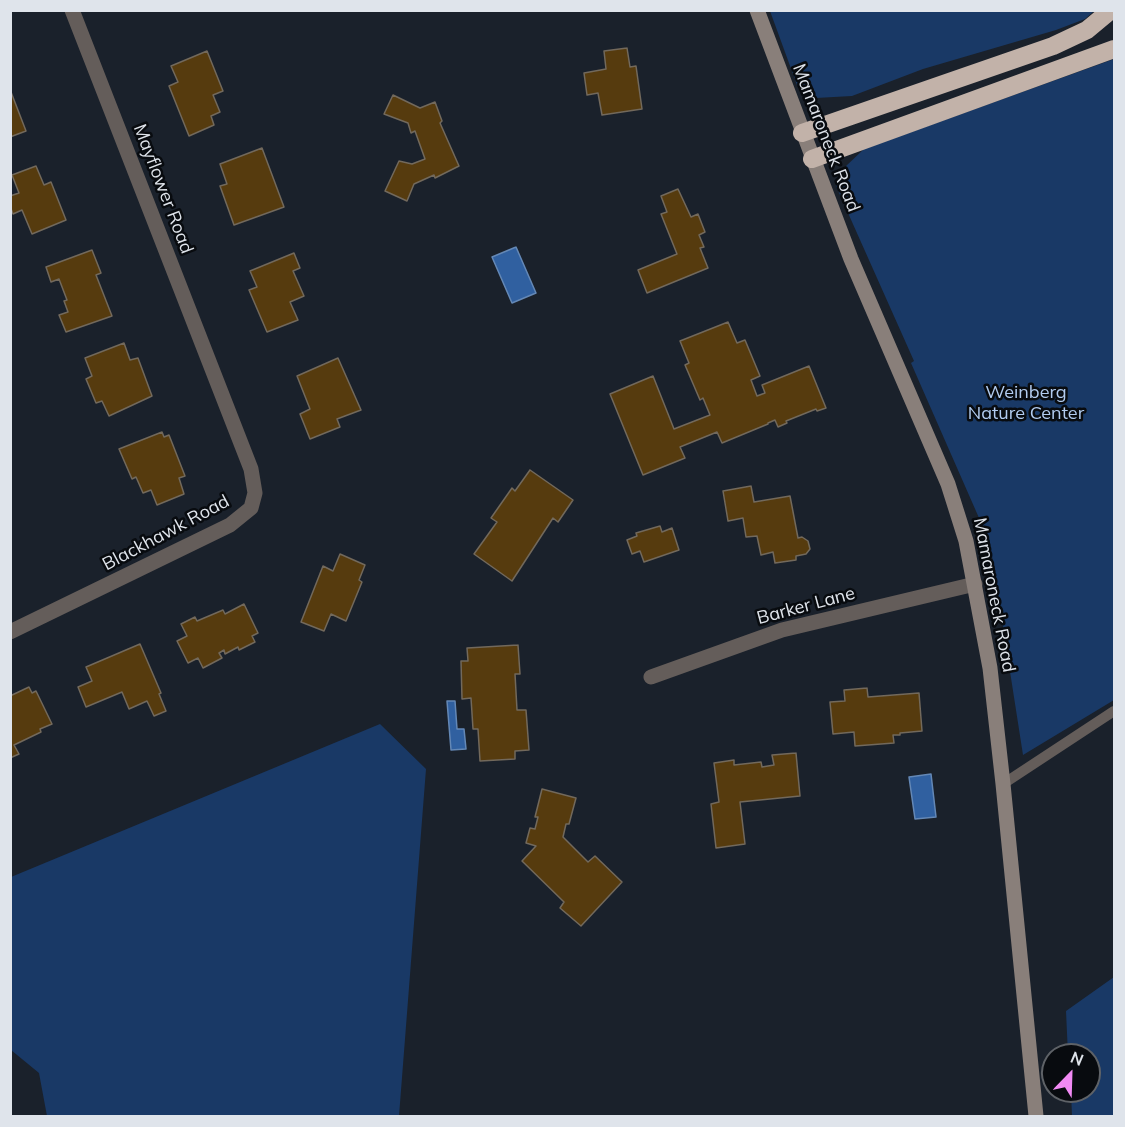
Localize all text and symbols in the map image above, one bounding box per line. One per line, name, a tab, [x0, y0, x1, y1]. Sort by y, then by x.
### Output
street label: Mamaroneck Road	[788, 61, 864, 215]
street label: Mayflower Road	[128, 121, 198, 257]
park label: Weinberg Nature Center	[968, 382, 1084, 424]
street label: Blackhawk Road	[99, 490, 233, 576]
street label: Mamaroneck Road	[968, 516, 1020, 674]
street label: Barker Lane	[755, 583, 857, 629]
north arrow	[1041, 1043, 1101, 1103]
text: N	[1068, 1047, 1087, 1070]

